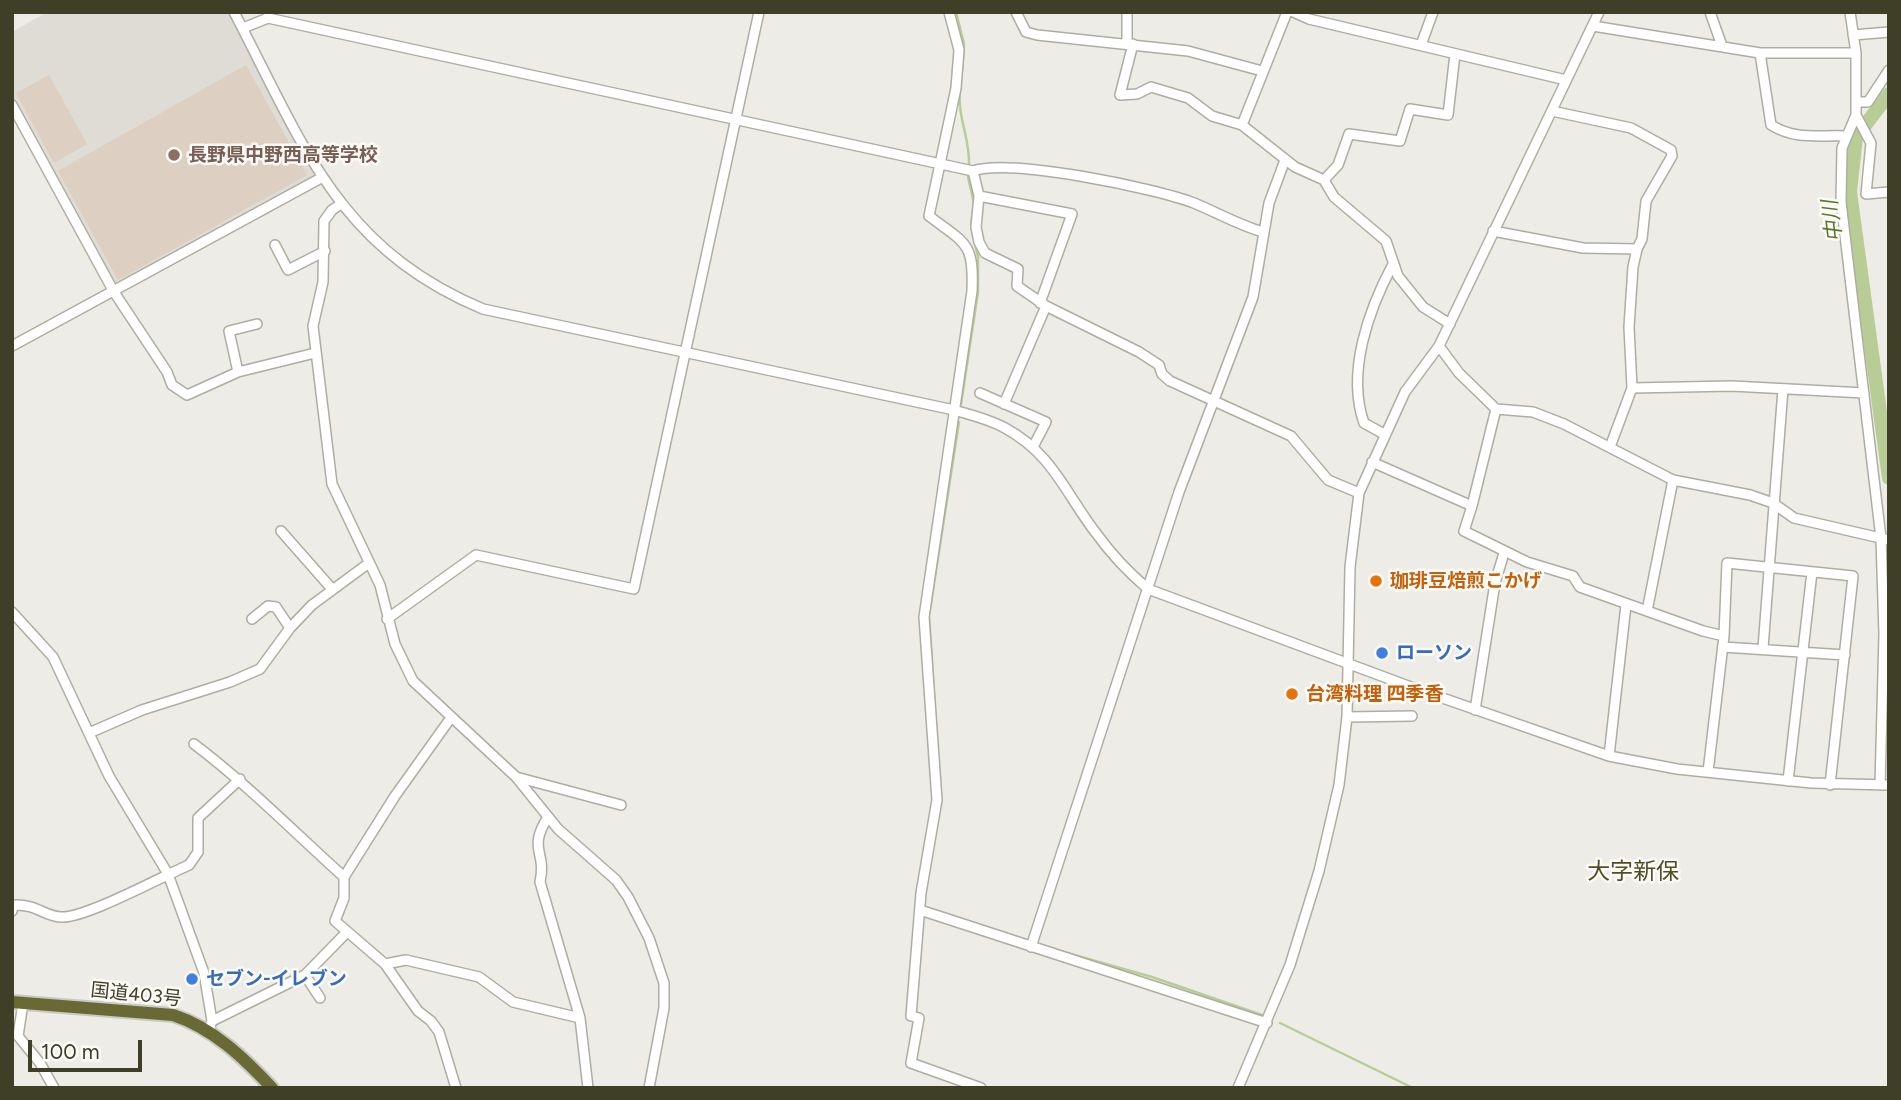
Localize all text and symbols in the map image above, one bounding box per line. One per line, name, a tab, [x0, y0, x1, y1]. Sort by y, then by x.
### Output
place label: 長野県中野西高等学校	[188, 144, 378, 166]
marker: 長野県中野西高等学校	[166, 147, 182, 163]
water label: 中川	[1818, 199, 1848, 243]
place label: 珈琲豆焙煎こかげ	[1390, 570, 1542, 592]
marker: 珈琲豆焙煎こかげ	[1368, 573, 1384, 589]
place label: ローソン	[1396, 642, 1472, 664]
marker: ローソン	[1374, 645, 1390, 661]
place label: 台湾料理 四季香	[1306, 683, 1444, 705]
marker: 台湾料理 四季香	[1284, 686, 1300, 702]
district label: 大字新保	[1587, 858, 1679, 886]
place label: セブン-イレブン	[206, 968, 347, 990]
marker: セブン-イレブン	[184, 971, 200, 987]
street label: 国道403号	[89, 979, 183, 1011]
scale bar	[32, 1026, 145, 1070]
text: 100 m	[41, 1039, 100, 1064]

